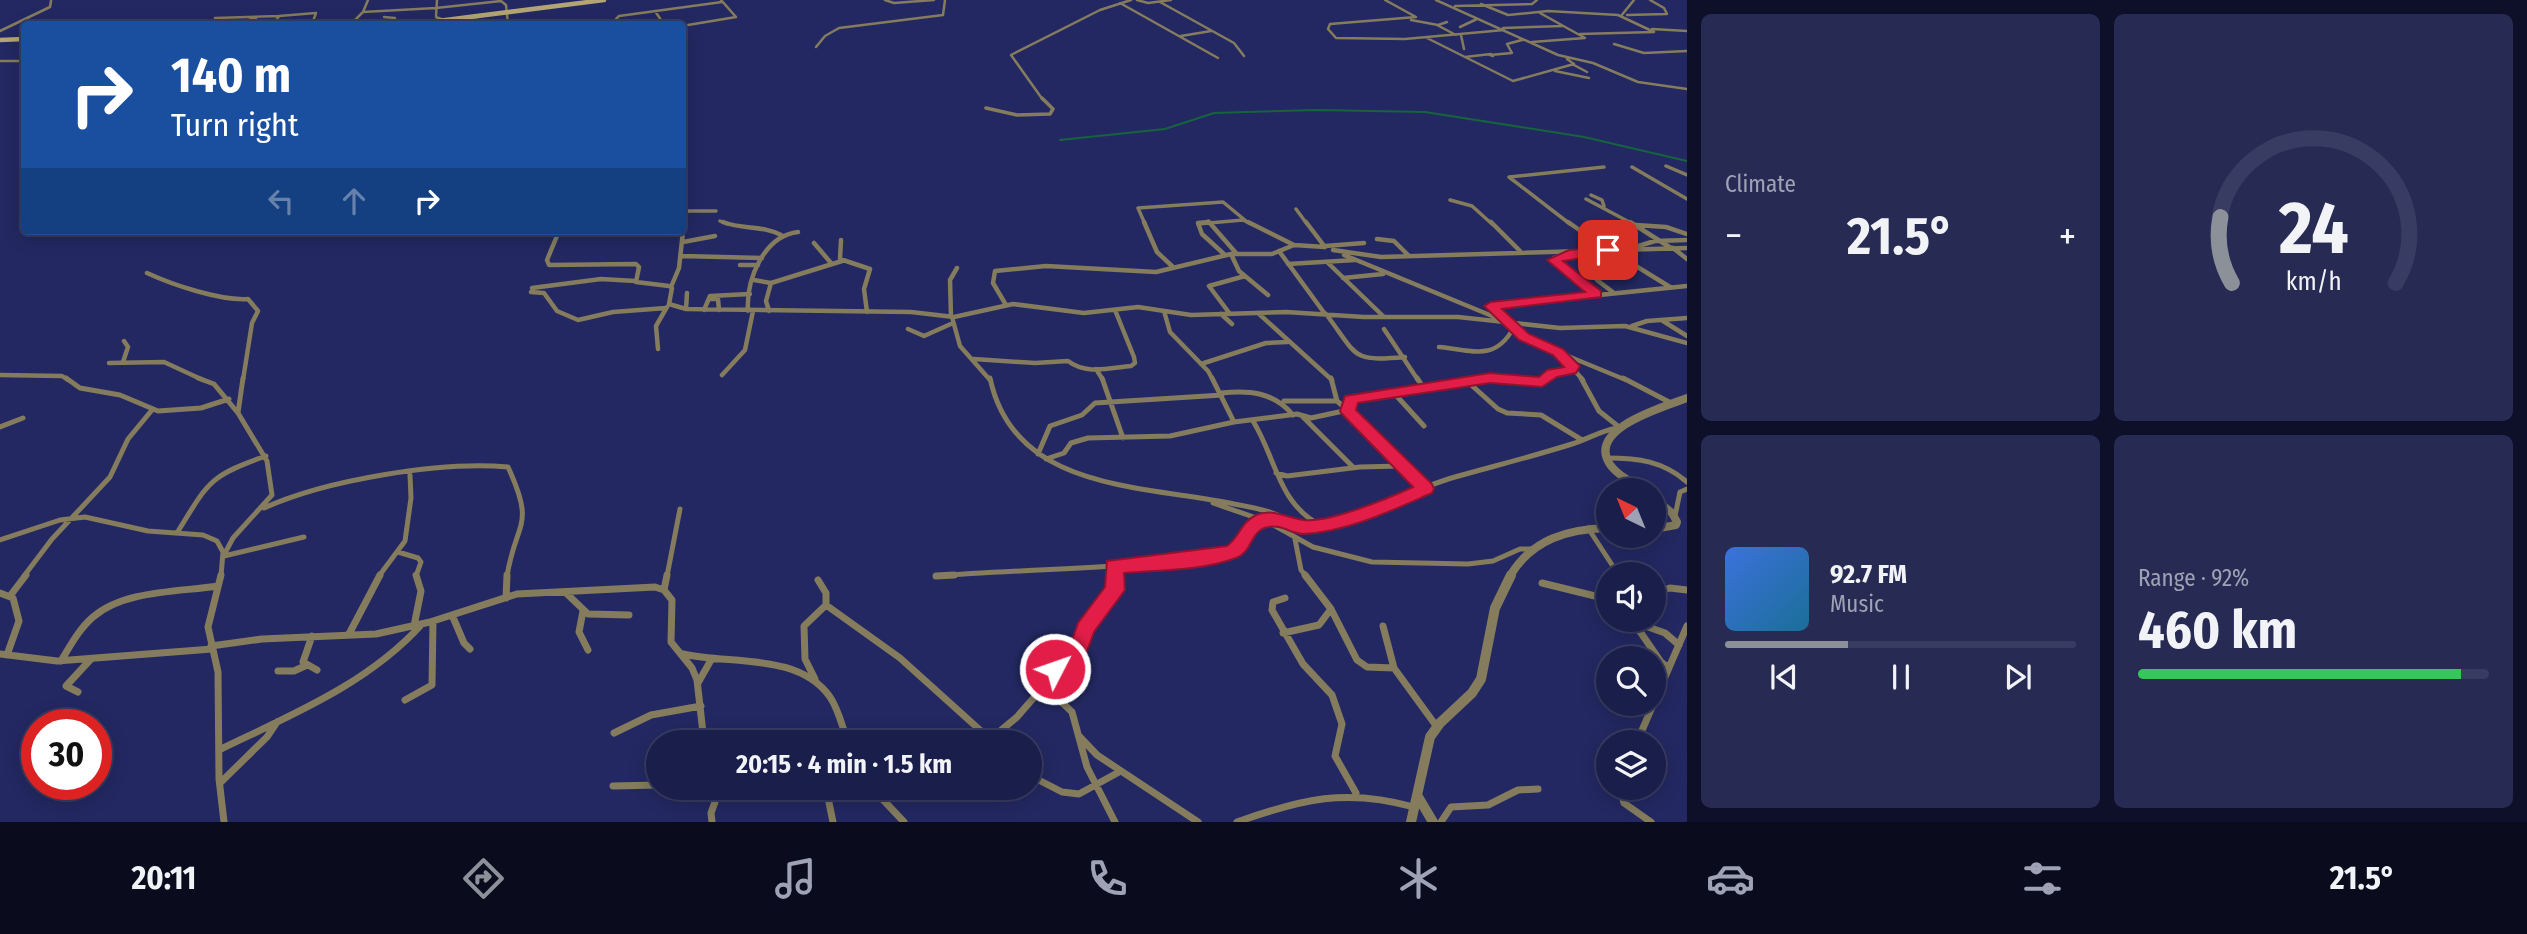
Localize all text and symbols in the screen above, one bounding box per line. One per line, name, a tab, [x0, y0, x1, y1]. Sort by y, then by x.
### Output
text: 140 m	[171, 46, 291, 105]
icon: right	[56, 49, 147, 140]
text: Turn right	[171, 106, 298, 144]
text: Climate	[1725, 170, 1796, 198]
icon: left	[262, 182, 300, 220]
icon: ahead	[335, 182, 373, 220]
icon: right	[408, 182, 446, 220]
text: 24	[2278, 186, 2348, 273]
text: 21.5°	[1847, 205, 1954, 268]
text: −	[1725, 213, 1742, 259]
text: +	[2059, 213, 2076, 259]
pin	[1578, 220, 1638, 280]
icon: arrive	[1589, 231, 1627, 269]
text: km/h	[2286, 267, 2341, 297]
north arrow	[1596, 478, 1666, 548]
map controls	[1596, 478, 1666, 800]
text: 92.7 FM	[1830, 559, 1907, 590]
button: sound	[1596, 562, 1666, 632]
text: Range · 92%	[2138, 564, 2249, 592]
text: Music	[1830, 590, 1884, 618]
text: 460 km	[2138, 599, 2297, 662]
position arrow	[1018, 632, 1092, 706]
button: search	[1596, 646, 1666, 716]
icon: previous	[1765, 658, 1803, 696]
icon: pause	[1882, 658, 1920, 696]
icon: next	[1999, 658, 2037, 696]
speed limit sign: 30	[21, 709, 112, 800]
button: layers	[1596, 730, 1666, 800]
text: 20:15 · 4 min · 1.5 km	[736, 749, 952, 780]
icon: directions	[459, 854, 508, 903]
icon: music	[771, 854, 820, 903]
icon: phone	[1083, 854, 1132, 903]
icon: climate	[1394, 854, 1443, 903]
icon: car	[1706, 854, 1755, 903]
icon: filters	[2018, 854, 2067, 903]
text: 20:11	[131, 859, 196, 897]
text: 21.5°	[2330, 859, 2396, 897]

